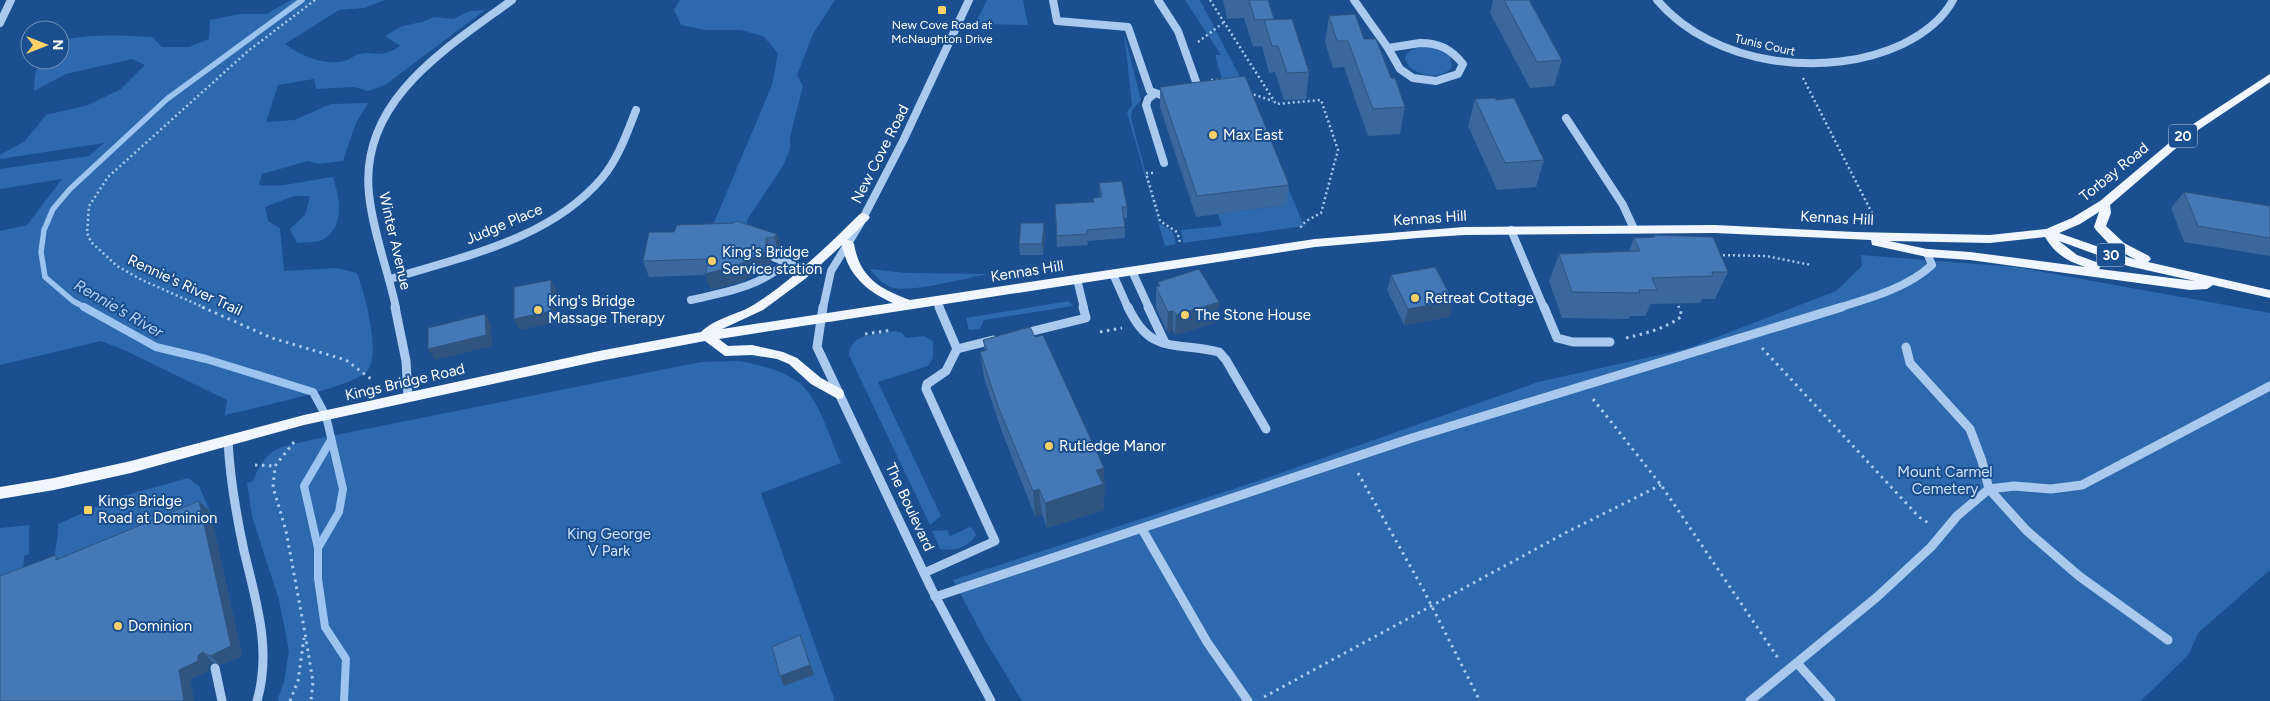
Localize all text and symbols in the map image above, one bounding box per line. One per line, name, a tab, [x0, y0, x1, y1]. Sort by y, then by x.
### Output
marker: New Cove Road at McNaughton Drive	[936, 4, 948, 16]
place label: New Cove Road at McNaughton Drive	[891, 18, 993, 46]
north arrow	[20, 20, 70, 70]
street label: Tunis Court	[1733, 31, 1797, 59]
text: N	[49, 40, 66, 50]
street label: New Cove Road	[847, 102, 913, 206]
road number: 20	[2169, 124, 2197, 148]
place label: Max East	[1223, 126, 1284, 144]
marker: Max East	[1207, 129, 1219, 141]
street label: Torbay Road	[2076, 139, 2152, 205]
street label: Winter Avenue	[375, 190, 415, 292]
street label: Judge Place	[463, 200, 545, 248]
street label: Kennas Hill	[1393, 206, 1467, 230]
street label: Kennas Hill	[1800, 207, 1874, 229]
place label: King's Bridge Service station	[722, 243, 822, 278]
road number: 30	[2097, 244, 2125, 266]
street label: Rennie's River Trail	[125, 251, 245, 319]
marker: King's Bridge Service station	[706, 255, 718, 267]
street label: Kennas Hill	[989, 256, 1065, 286]
water label: Rennie's River	[71, 275, 167, 342]
place label: Retreat Cottage	[1425, 289, 1534, 307]
place label: King's Bridge Massage Therapy	[548, 292, 665, 327]
marker: Retreat Cottage	[1409, 292, 1421, 304]
marker: King's Bridge Massage Therapy	[532, 304, 544, 316]
place label: The Stone House	[1195, 306, 1311, 324]
marker: The Stone House	[1179, 309, 1191, 321]
street label: Kings Bridge Road	[343, 359, 467, 405]
place label: Rutledge Manor	[1059, 437, 1166, 455]
marker: Rutledge Manor	[1043, 440, 1055, 452]
street label: The Boulevard	[882, 460, 938, 554]
park label: Mount Carmel Cemetery	[1897, 463, 1993, 498]
place label: Kings Bridge Road at Dominion	[98, 492, 217, 527]
marker: Kings Bridge Road at Dominion	[82, 504, 94, 516]
park label: King George V Park	[567, 525, 651, 560]
place label: Dominion	[128, 617, 192, 635]
marker: Dominion	[112, 620, 124, 632]

